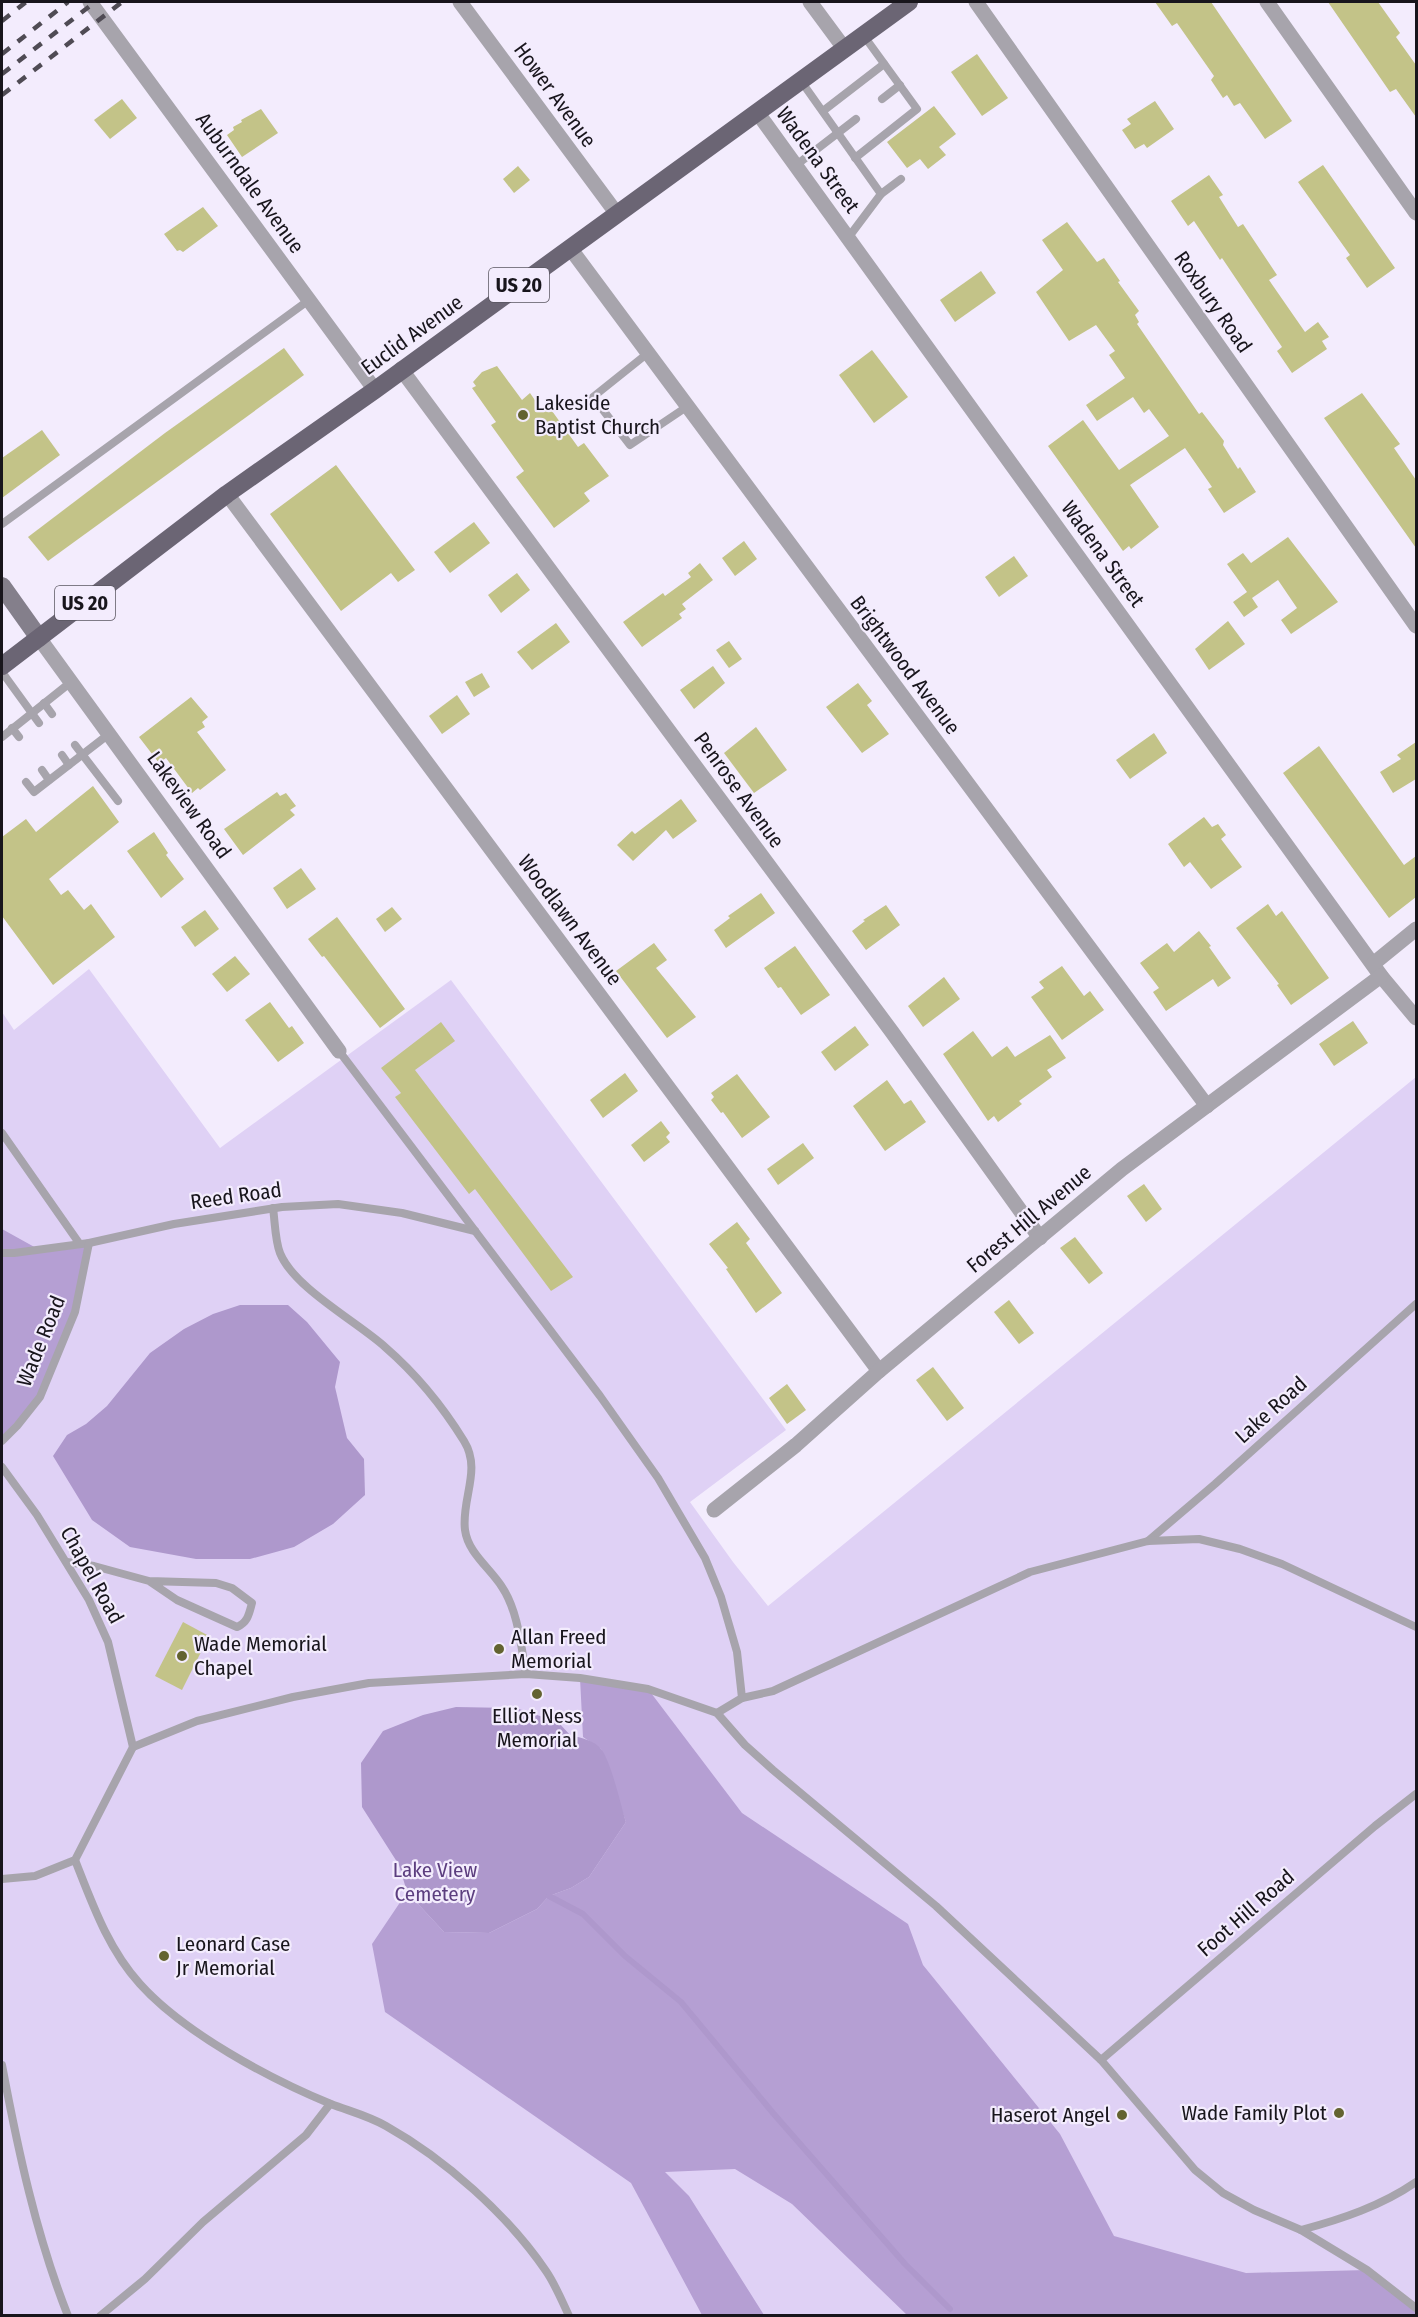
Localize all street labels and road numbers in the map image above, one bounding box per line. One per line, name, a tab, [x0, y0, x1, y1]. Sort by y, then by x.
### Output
street label: Hower Avenue	[508, 37, 602, 153]
street label: Wadena Street	[771, 102, 865, 218]
street label: Auburndale Avenue	[190, 107, 310, 259]
street label: Roxbury Road	[1168, 246, 1258, 358]
road number: US 20	[489, 268, 549, 302]
street label: Euclid Avenue	[356, 289, 468, 381]
street label: Wadena Street	[1056, 496, 1150, 612]
road number: US 20	[55, 586, 115, 620]
street label: Brightwood Avenue	[844, 590, 966, 740]
street label: Penrose Avenue	[688, 727, 790, 853]
street label: Lakeview Road	[141, 746, 237, 864]
street label: Woodlawn Avenue	[512, 849, 628, 991]
street label: Forest Hill Avenue	[961, 1159, 1097, 1279]
street label: Reed Road	[189, 1177, 283, 1215]
street label: Wade Road	[11, 1292, 71, 1390]
street label: Lake Road	[1230, 1371, 1312, 1449]
street label: Chapel Road	[55, 1522, 129, 1628]
street label: Foot Hill Road	[1192, 1864, 1300, 1962]

